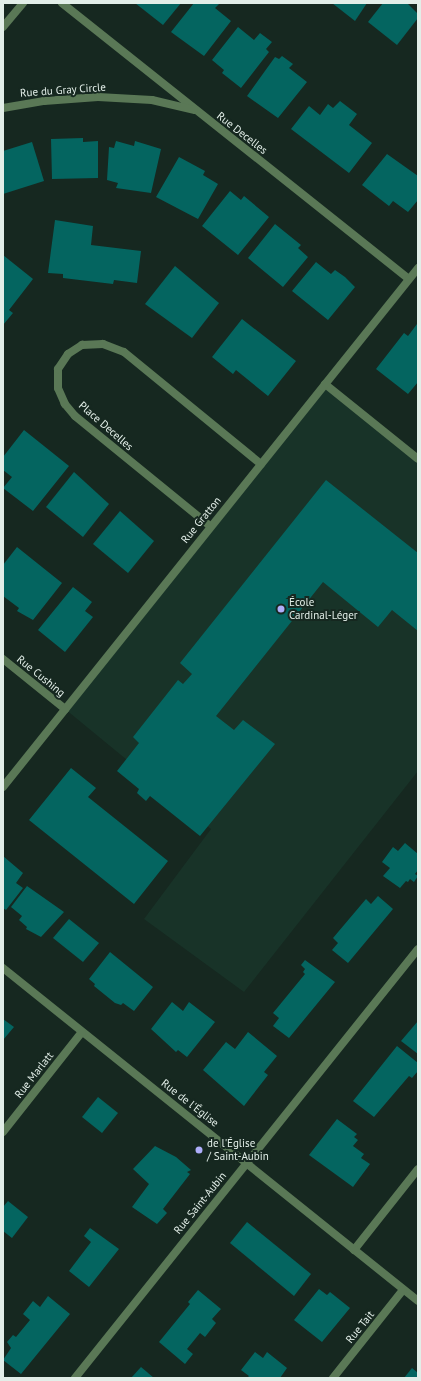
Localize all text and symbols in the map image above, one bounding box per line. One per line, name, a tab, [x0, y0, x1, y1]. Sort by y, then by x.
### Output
street label: Rue du Gray Circle	[19, 80, 107, 100]
street label: Rue Decelles	[214, 109, 270, 157]
street label: Place Decelles	[76, 399, 136, 453]
street label: Rue Gratton	[178, 494, 224, 546]
place label: École Cardinal-Léger	[289, 596, 358, 622]
marker: École Cardinal-Léger	[276, 604, 286, 614]
street label: Rue Cushing	[14, 652, 68, 700]
street label: Rue Marlatt	[12, 1049, 56, 1101]
street label: Rue de l'Église	[159, 1077, 221, 1129]
place label: de l'Église / Saint-Aubin	[207, 1137, 269, 1163]
marker: de l'Église / Saint-Aubin	[194, 1145, 204, 1155]
street label: Rue Saint-Aubin	[171, 1169, 229, 1237]
street label: Rue Tait	[343, 1308, 377, 1346]

